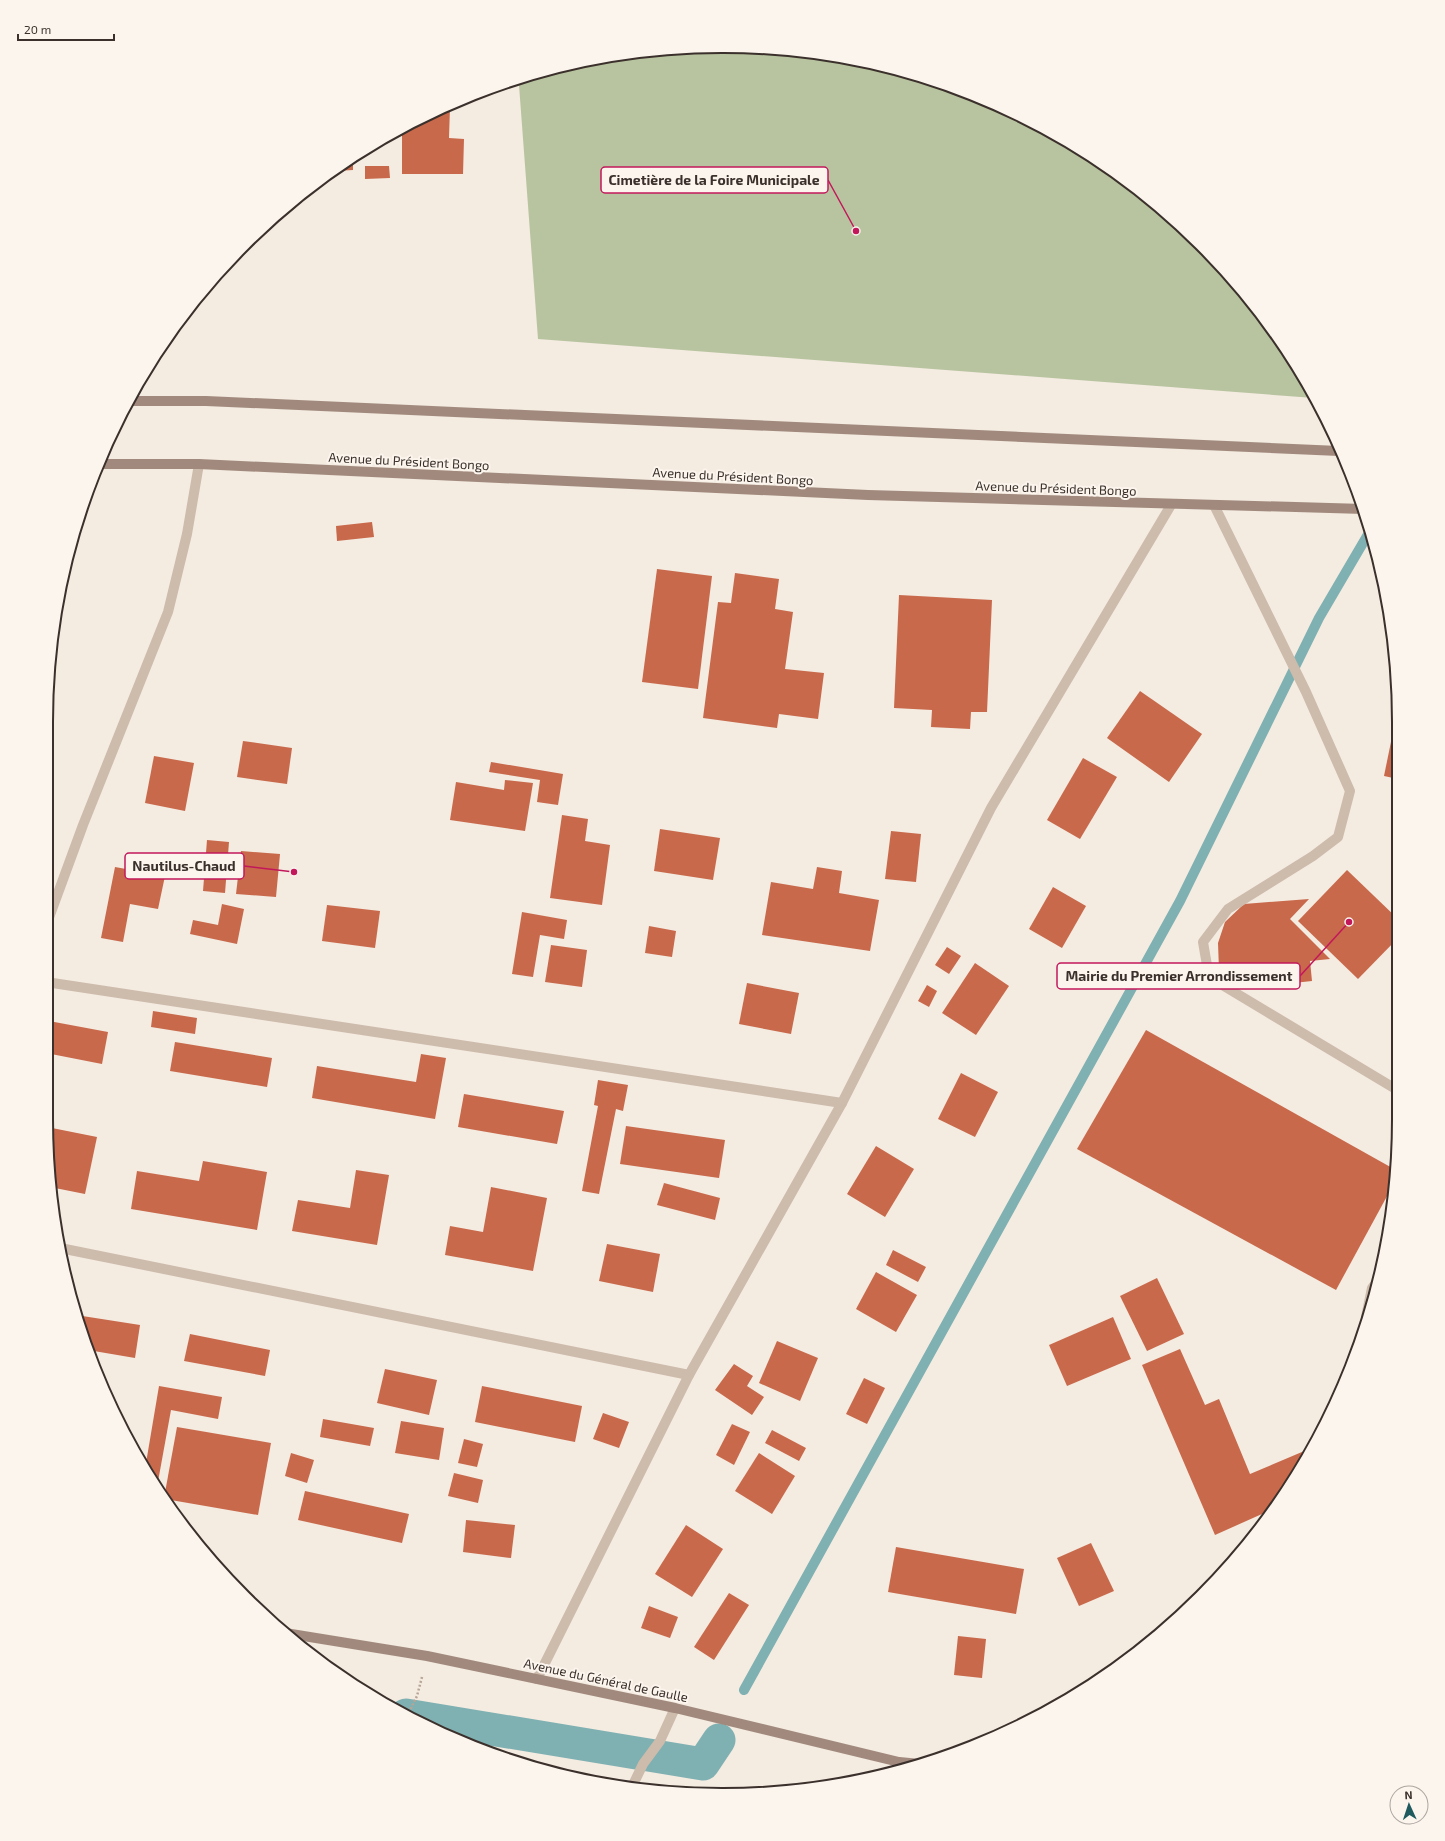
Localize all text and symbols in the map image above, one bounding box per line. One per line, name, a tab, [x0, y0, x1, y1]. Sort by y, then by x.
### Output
scale bar	[18, 16, 114, 42]
text: 20 m	[24, 22, 51, 36]
callout: Cimetière de la Foire Municipale	[601, 167, 828, 193]
text: Cimetière de la Foire Municipale	[608, 171, 820, 188]
street label: Avenue du Président Bongo	[328, 449, 490, 473]
street label: Avenue du Président Bongo	[652, 464, 814, 488]
street label: Avenue du Président Bongo	[975, 477, 1137, 499]
callout: Nautilus-Chaud	[125, 853, 244, 879]
text: Nautilus-Chaud	[132, 857, 236, 874]
callout: Mairie du Premier Arrondissement	[1057, 963, 1300, 989]
text: Mairie du Premier Arrondissement	[1065, 967, 1293, 984]
street label: Avenue du Général de Gaulle	[522, 1655, 690, 1705]
north arrow	[1389, 1785, 1429, 1825]
text: N	[1404, 1788, 1413, 1801]

